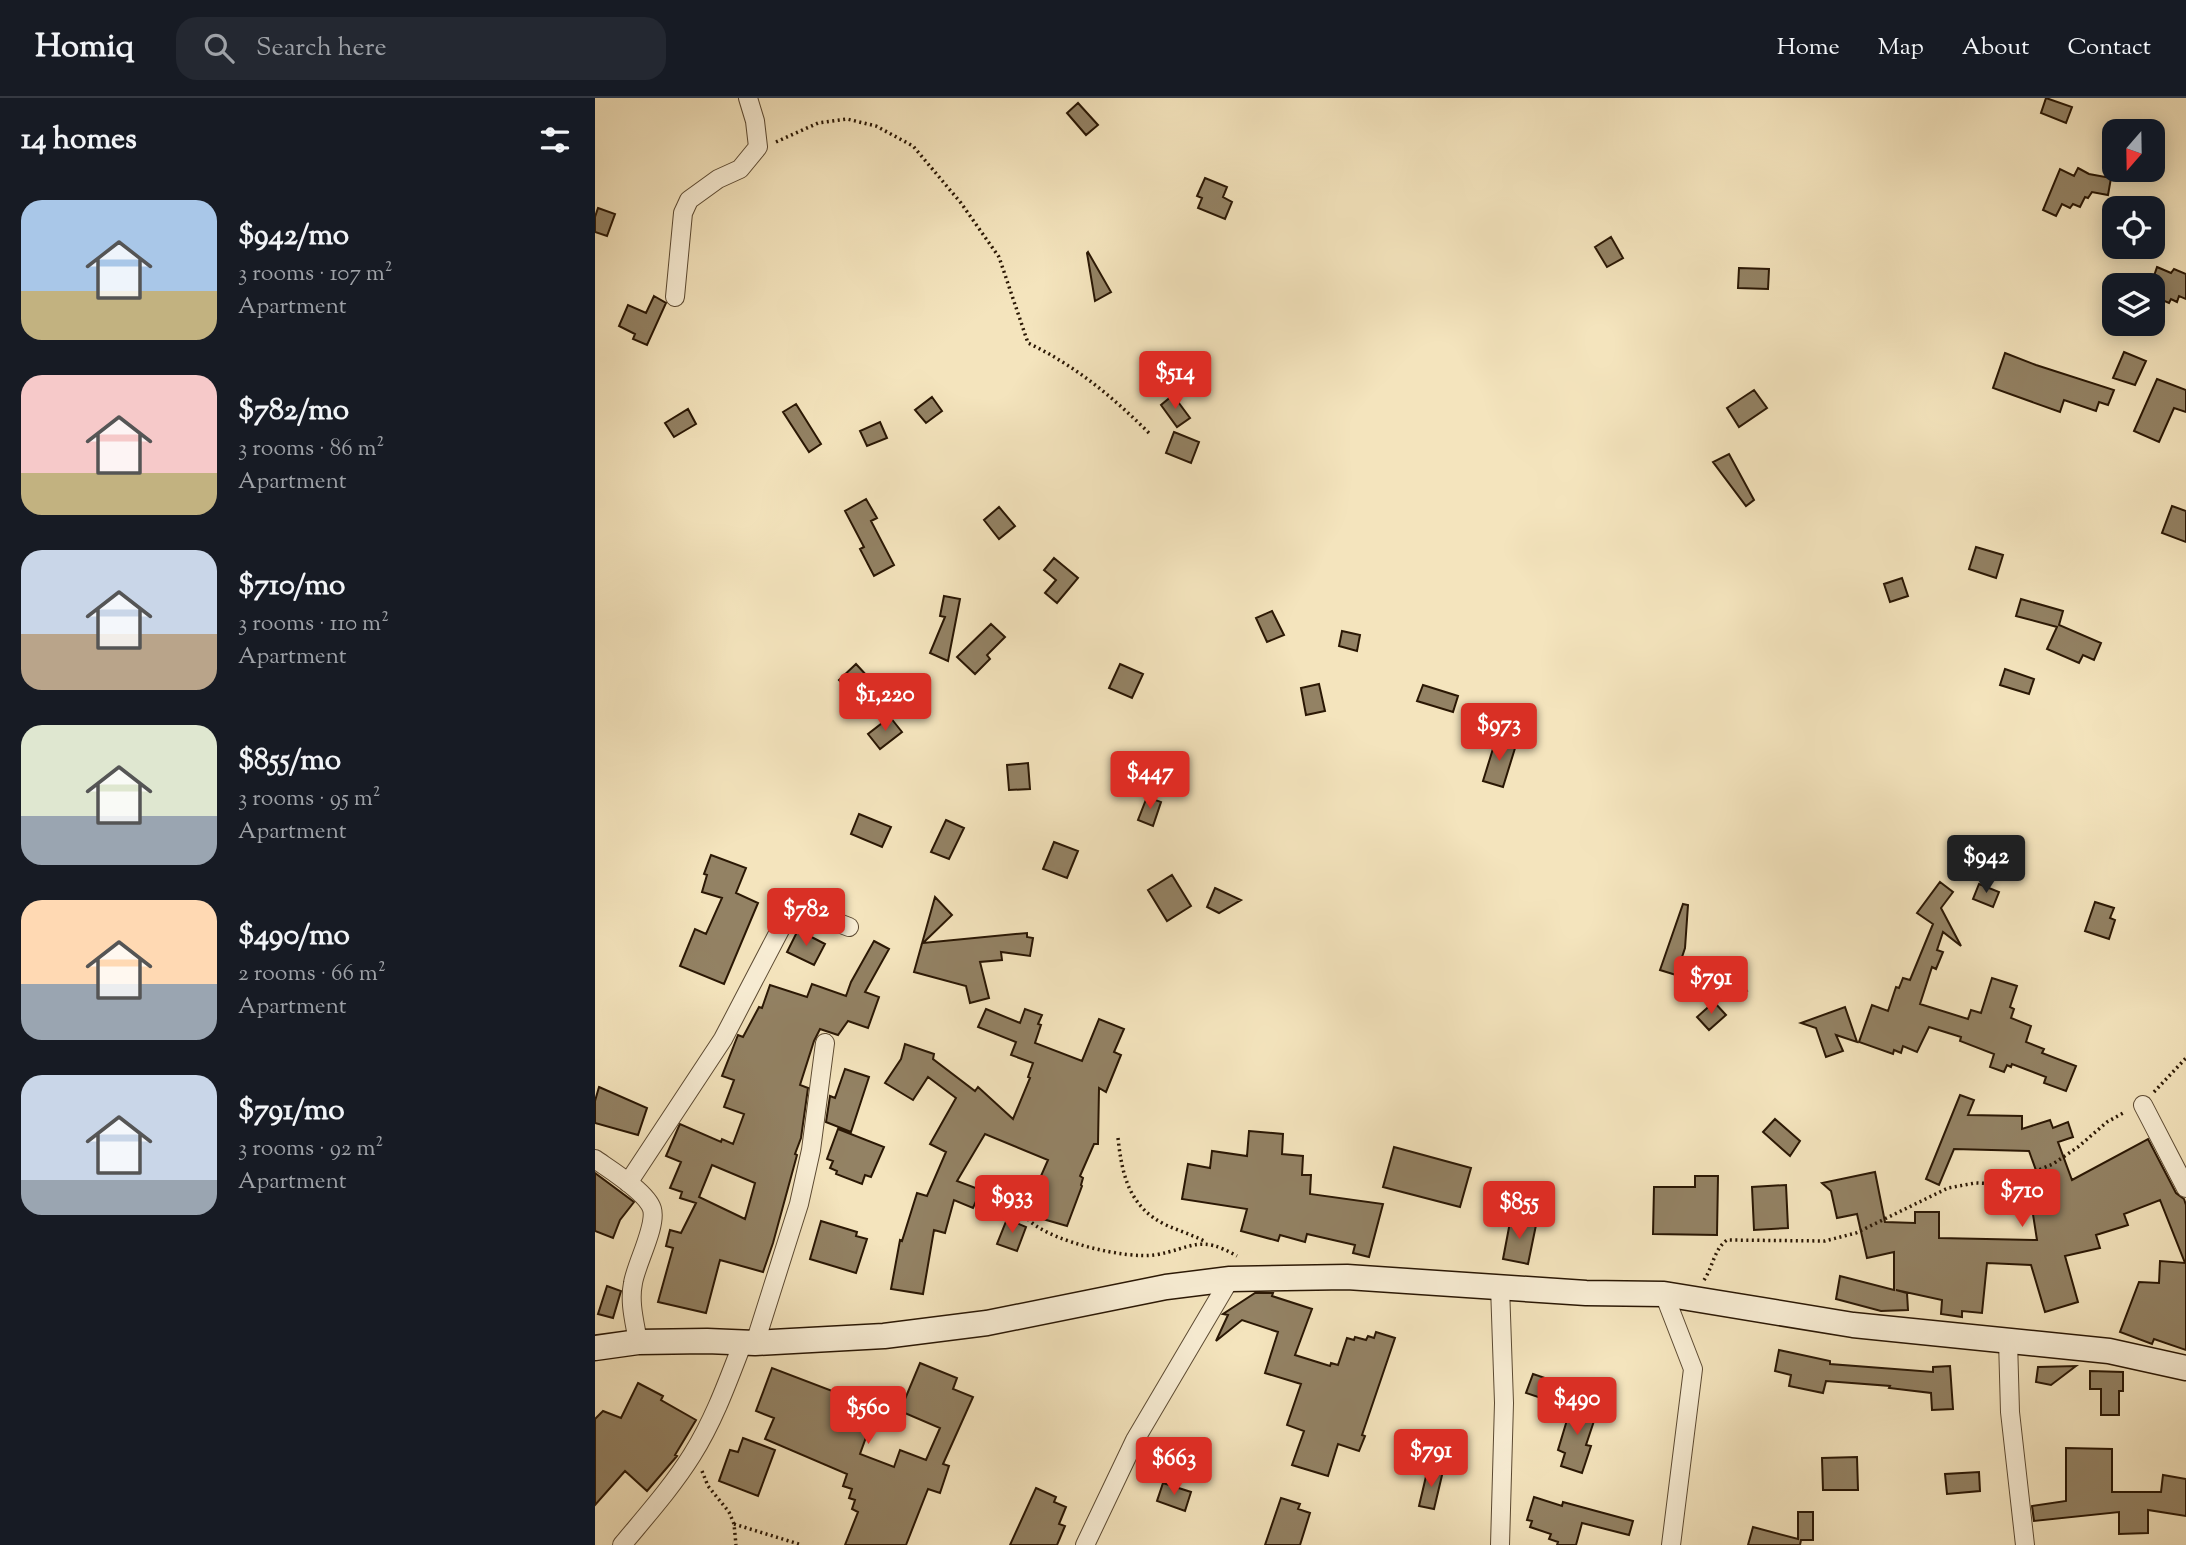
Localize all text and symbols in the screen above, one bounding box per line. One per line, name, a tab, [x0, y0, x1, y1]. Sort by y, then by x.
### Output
search box	[176, 17, 666, 80]
text: Homiq	[35, 24, 134, 72]
icon: search	[200, 29, 238, 67]
text: Search here	[256, 30, 387, 67]
text: Home	[1777, 31, 1840, 65]
text: Map	[1878, 31, 1924, 65]
text: About	[1962, 31, 2029, 65]
text: Contact	[2067, 31, 2151, 65]
text: 14 homes	[21, 119, 137, 162]
north arrow	[2102, 119, 2165, 182]
map controls	[2102, 119, 2165, 336]
icon: filters	[536, 121, 574, 159]
button: locate	[2102, 196, 2165, 259]
text: $942/mo	[238, 215, 349, 258]
icon: home	[77, 228, 161, 312]
text: 3 rooms · 107 m²	[238, 258, 393, 291]
button: layers	[2102, 273, 2165, 336]
text: Apartment	[238, 291, 347, 324]
pin: $514	[1134, 352, 1216, 411]
text: $514	[1155, 357, 1195, 390]
text: $782/mo	[238, 390, 349, 433]
icon: home	[77, 403, 161, 487]
text: 3 rooms · 86 m²	[238, 433, 384, 466]
text: Apartment	[238, 466, 347, 499]
text: $710/mo	[238, 565, 346, 608]
icon: home	[77, 578, 161, 662]
text: 3 rooms · 110 m²	[238, 608, 389, 641]
text: Apartment	[238, 641, 347, 674]
pin: $1,220	[828, 674, 942, 733]
text: $1,220	[855, 679, 915, 712]
pin: $973	[1458, 704, 1540, 763]
text: $973	[1477, 709, 1521, 742]
text: $855/mo	[238, 740, 341, 783]
pin: $447	[1109, 752, 1191, 811]
icon: home	[77, 753, 161, 837]
text: $447	[1127, 757, 1173, 790]
text: 3 rooms · 95 m²	[238, 783, 381, 816]
text: Apartment	[238, 816, 347, 849]
pin: $942	[1945, 836, 2027, 895]
text: $942	[1963, 841, 2009, 874]
pin: $782	[765, 888, 847, 948]
text: $782	[783, 894, 829, 927]
text: $490/mo	[238, 915, 350, 958]
icon: home	[77, 928, 161, 1012]
pin: $791	[1670, 956, 1752, 1016]
text: 2 rooms · 66 m²	[238, 958, 386, 991]
text: $791	[1690, 962, 1732, 995]
text: Apartment	[238, 991, 347, 1024]
text: $791/mo	[238, 1090, 345, 1133]
icon: home	[77, 1103, 161, 1187]
text: 3 rooms · 92 m²	[238, 1133, 383, 1166]
text: Apartment	[238, 1166, 347, 1199]
pin: $710	[1981, 1170, 2063, 1229]
text: $710	[2000, 1175, 2044, 1208]
pin: $933	[971, 1176, 1053, 1235]
text: $933	[991, 1181, 1033, 1214]
pin: $855	[1478, 1182, 1560, 1241]
text: $855	[1499, 1187, 1539, 1220]
pin: $490	[1536, 1378, 1618, 1437]
text: $490	[1554, 1383, 1601, 1416]
pin: $560	[827, 1386, 909, 1446]
text: $560	[846, 1392, 890, 1425]
pin: $791	[1390, 1430, 1472, 1489]
text: $791	[1410, 1435, 1452, 1468]
pin: $663	[1133, 1438, 1215, 1497]
text: $663	[1152, 1443, 1196, 1476]

